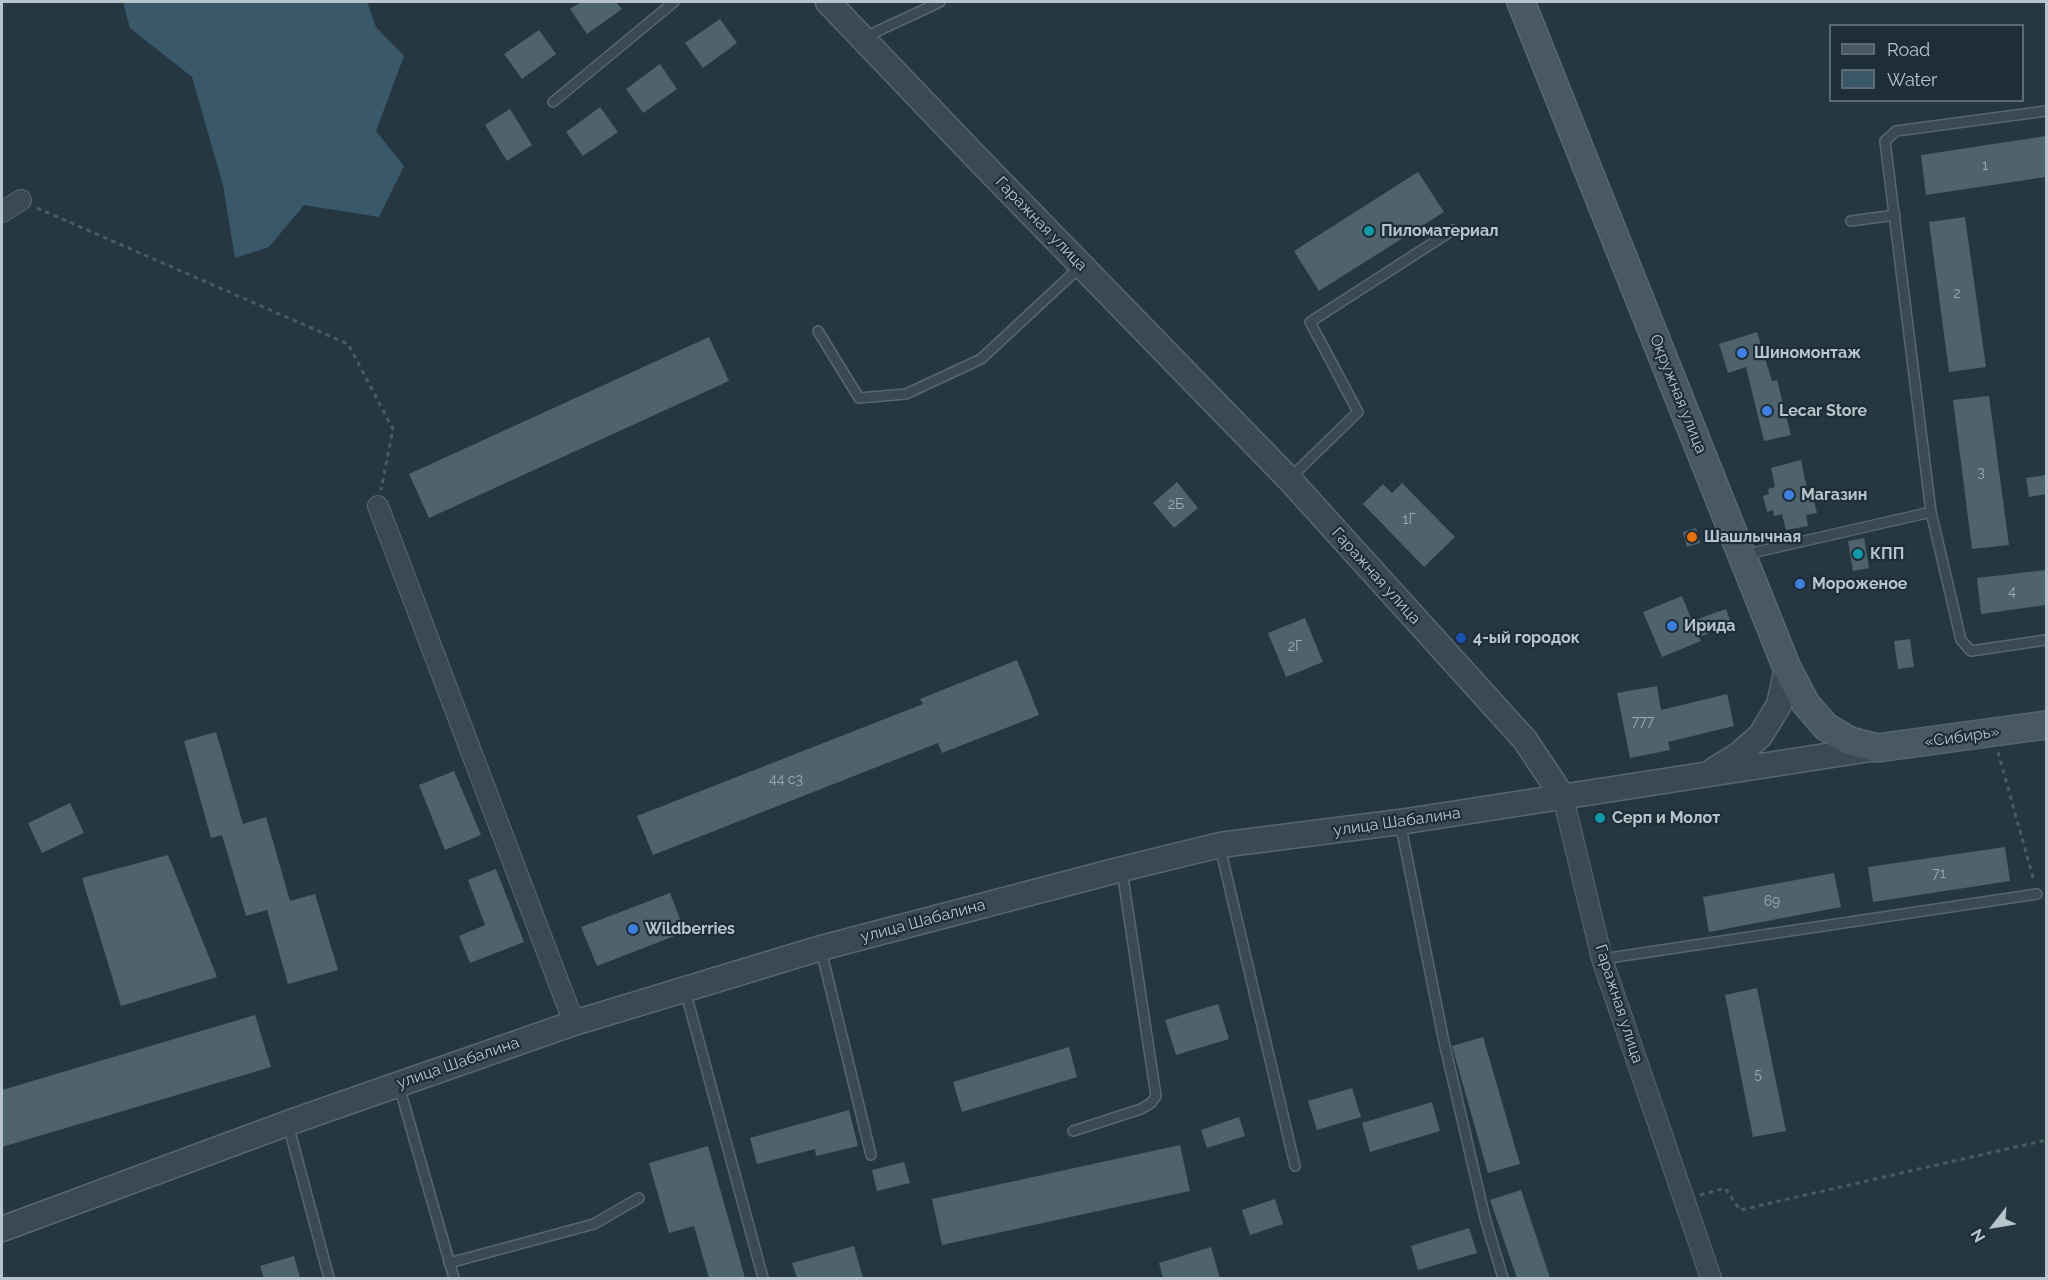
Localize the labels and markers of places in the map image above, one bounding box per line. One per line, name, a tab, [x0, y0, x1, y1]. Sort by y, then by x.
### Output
place label: Пиломатериал	[1381, 221, 1499, 241]
marker: Пиломатериал	[1362, 224, 1376, 238]
place label: Шиномонтаж	[1754, 343, 1861, 363]
marker: Шиномонтаж	[1735, 346, 1749, 360]
place label: Lecar Store	[1779, 401, 1867, 421]
marker: Lecar Store	[1760, 404, 1774, 418]
place label: Магазин	[1801, 485, 1867, 505]
marker: Магазин	[1782, 488, 1796, 502]
place label: Шашлычная	[1704, 527, 1801, 547]
marker: Шашлычная	[1685, 530, 1699, 544]
place label: КПП	[1870, 544, 1904, 564]
marker: КПП	[1851, 547, 1865, 561]
place label: Мороженое	[1812, 574, 1907, 594]
marker: Мороженое	[1793, 577, 1807, 591]
place label: Ирида	[1684, 616, 1736, 636]
marker: Ирида	[1665, 619, 1679, 633]
place label: 4-ый городок	[1473, 628, 1580, 648]
marker: 4-ый городок	[1454, 631, 1468, 645]
place label: Серп и Молот	[1612, 808, 1720, 828]
marker: Серп и Молот	[1593, 811, 1607, 825]
place label: Wildberries	[645, 919, 735, 939]
marker: Wildberries	[626, 922, 640, 936]

